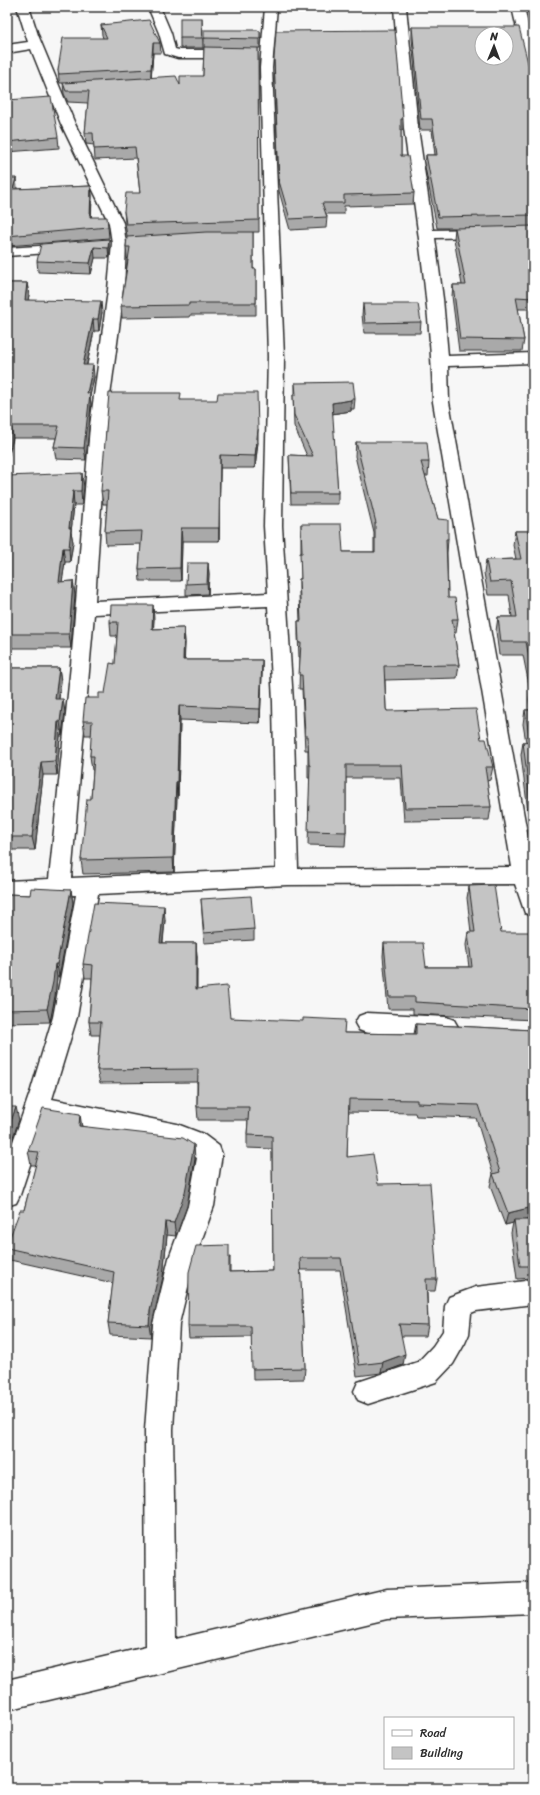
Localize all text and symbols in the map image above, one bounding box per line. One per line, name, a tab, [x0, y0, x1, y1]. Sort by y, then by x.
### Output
north arrow	[474, 26, 514, 66]
text: N	[489, 27, 499, 46]
legend	[384, 1717, 514, 1769]
text: Road	[420, 1722, 447, 1744]
text: Building	[420, 1742, 463, 1764]

